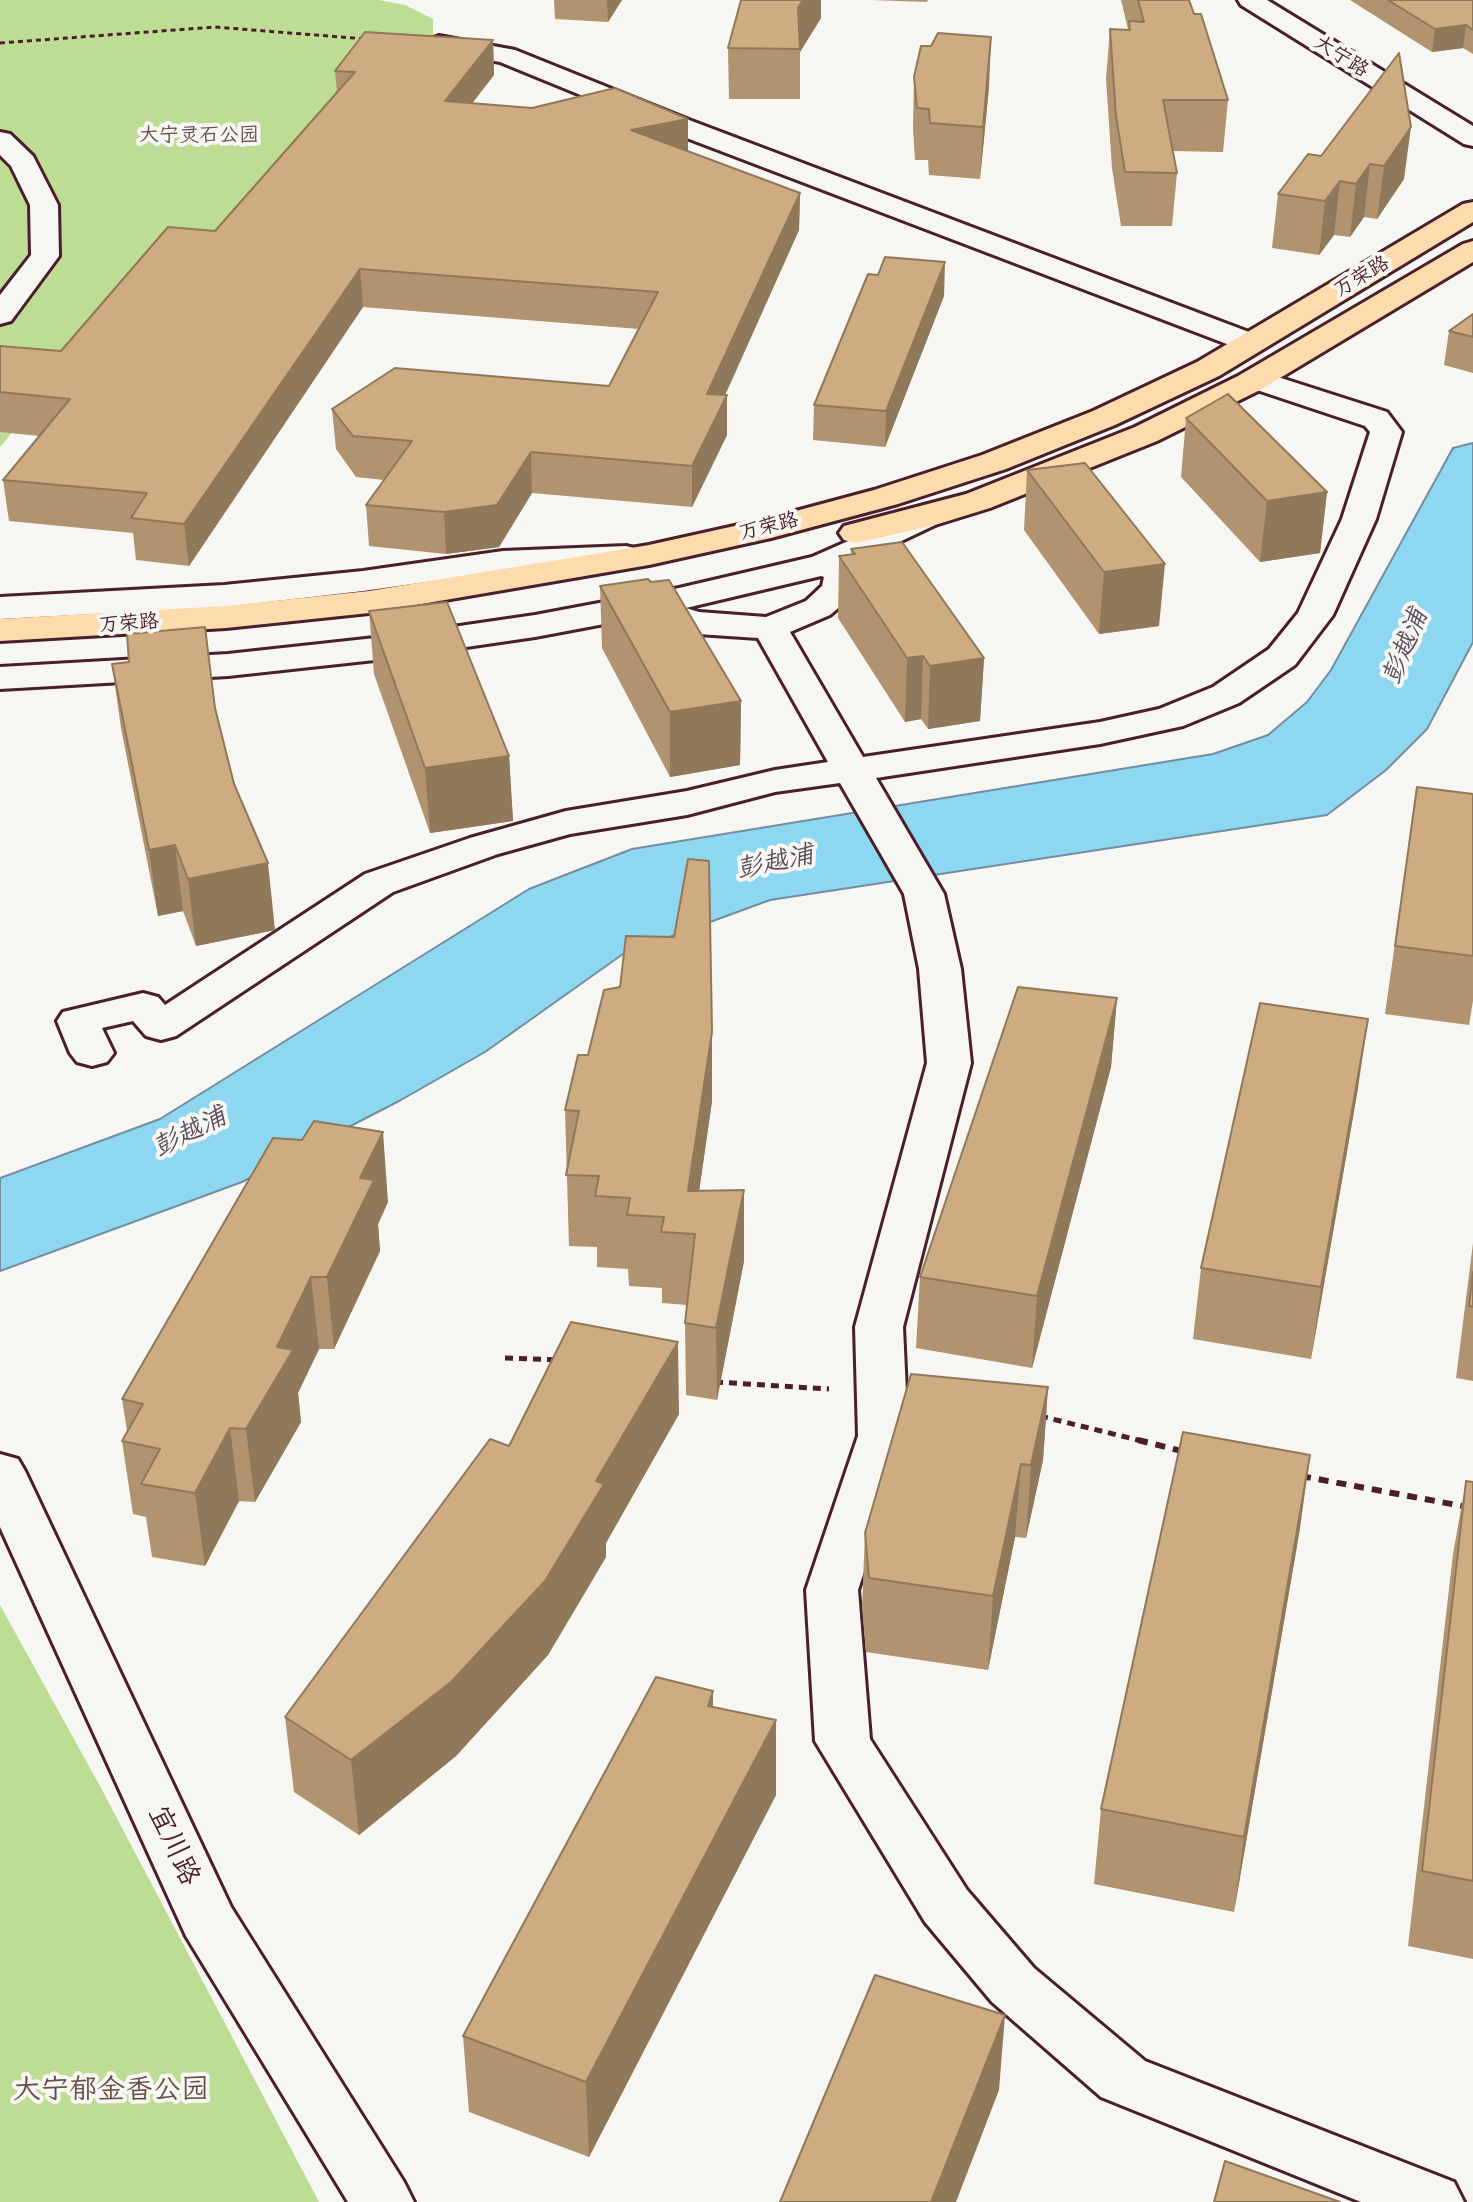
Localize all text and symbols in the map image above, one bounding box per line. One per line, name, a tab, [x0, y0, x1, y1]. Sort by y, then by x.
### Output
street label: 大宁路	[1309, 31, 1373, 83]
park label: 大宁灵石公园	[139, 124, 259, 148]
street label: 万荣路	[1330, 251, 1394, 303]
street label: 万荣路	[737, 508, 801, 546]
water label: 彭越浦	[1377, 605, 1435, 689]
street label: 万荣路	[98, 610, 160, 638]
water label: 彭越浦	[734, 840, 816, 886]
water label: 彭越浦	[148, 1101, 232, 1165]
street label: 宜川路	[140, 1801, 206, 1891]
park label: 大宁郁金香公园	[13, 2074, 209, 2108]

